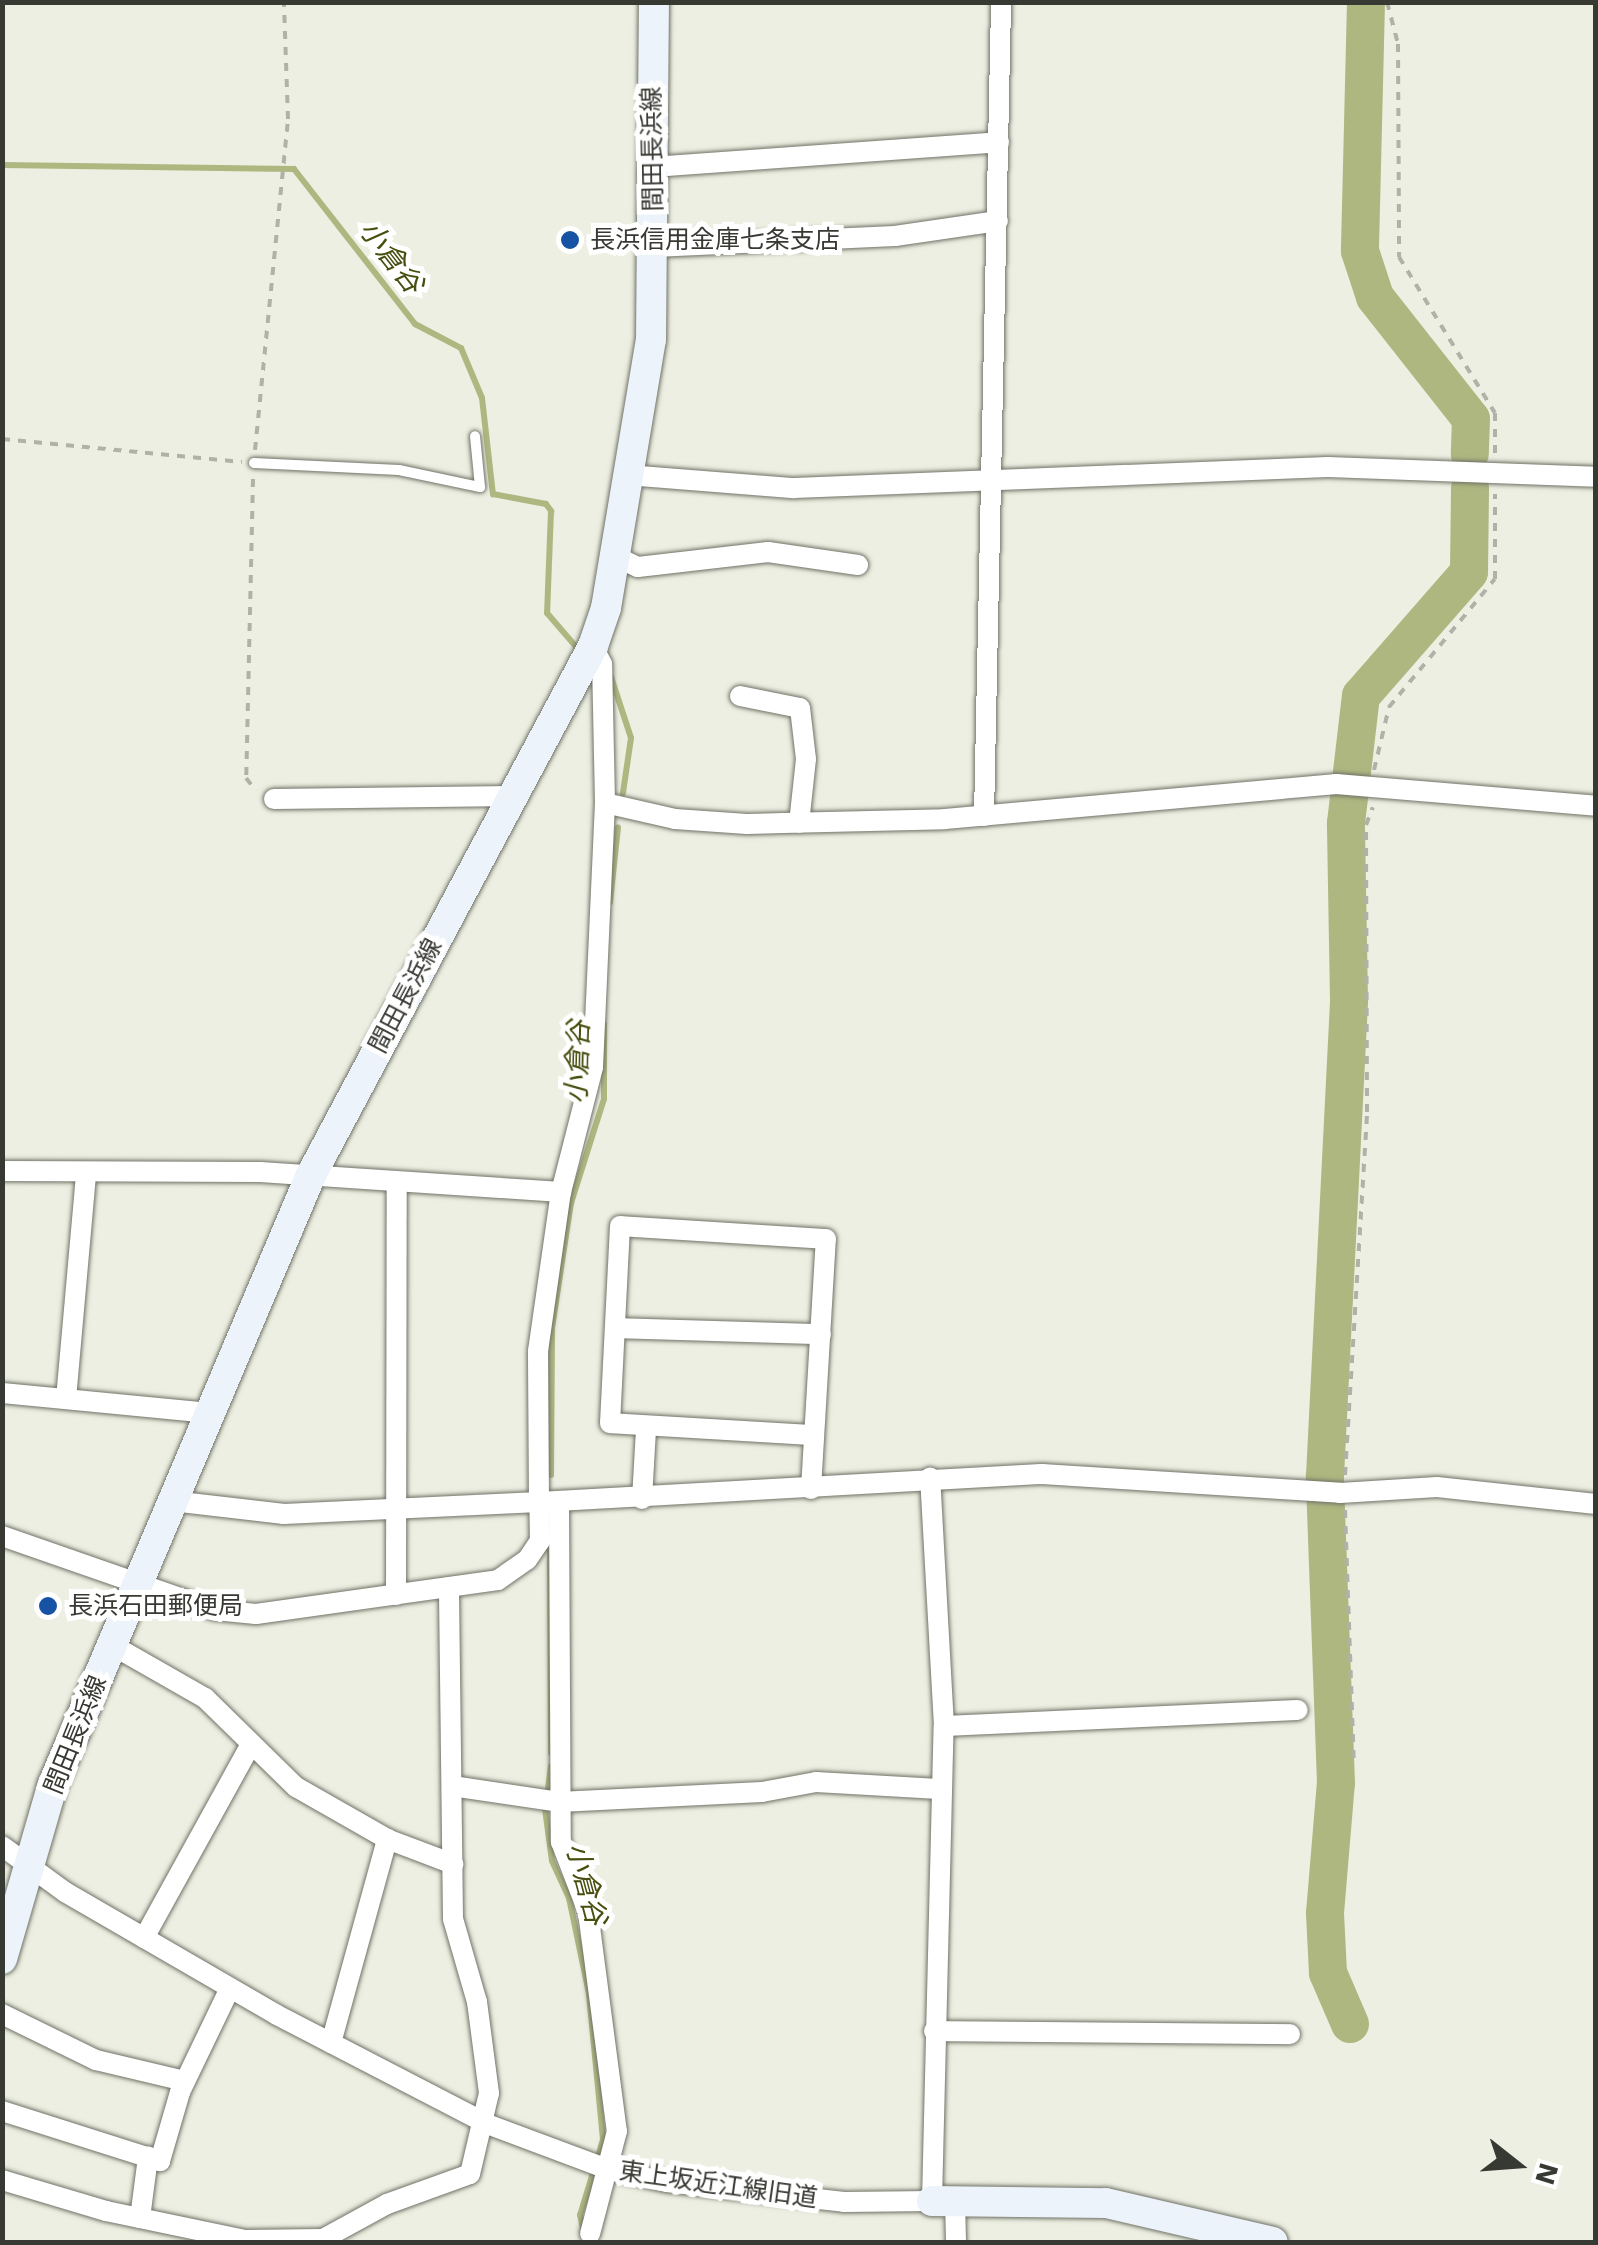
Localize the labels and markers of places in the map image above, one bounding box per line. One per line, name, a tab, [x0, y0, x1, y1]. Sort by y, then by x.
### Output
place label: 長浜信用金庫七条支店	[590, 225, 840, 255]
marker: 長浜信用金庫七条支店	[559, 229, 581, 251]
place label: 長浜石田郵便局	[68, 1591, 243, 1621]
marker: 長浜石田郵便局	[37, 1595, 59, 1617]

